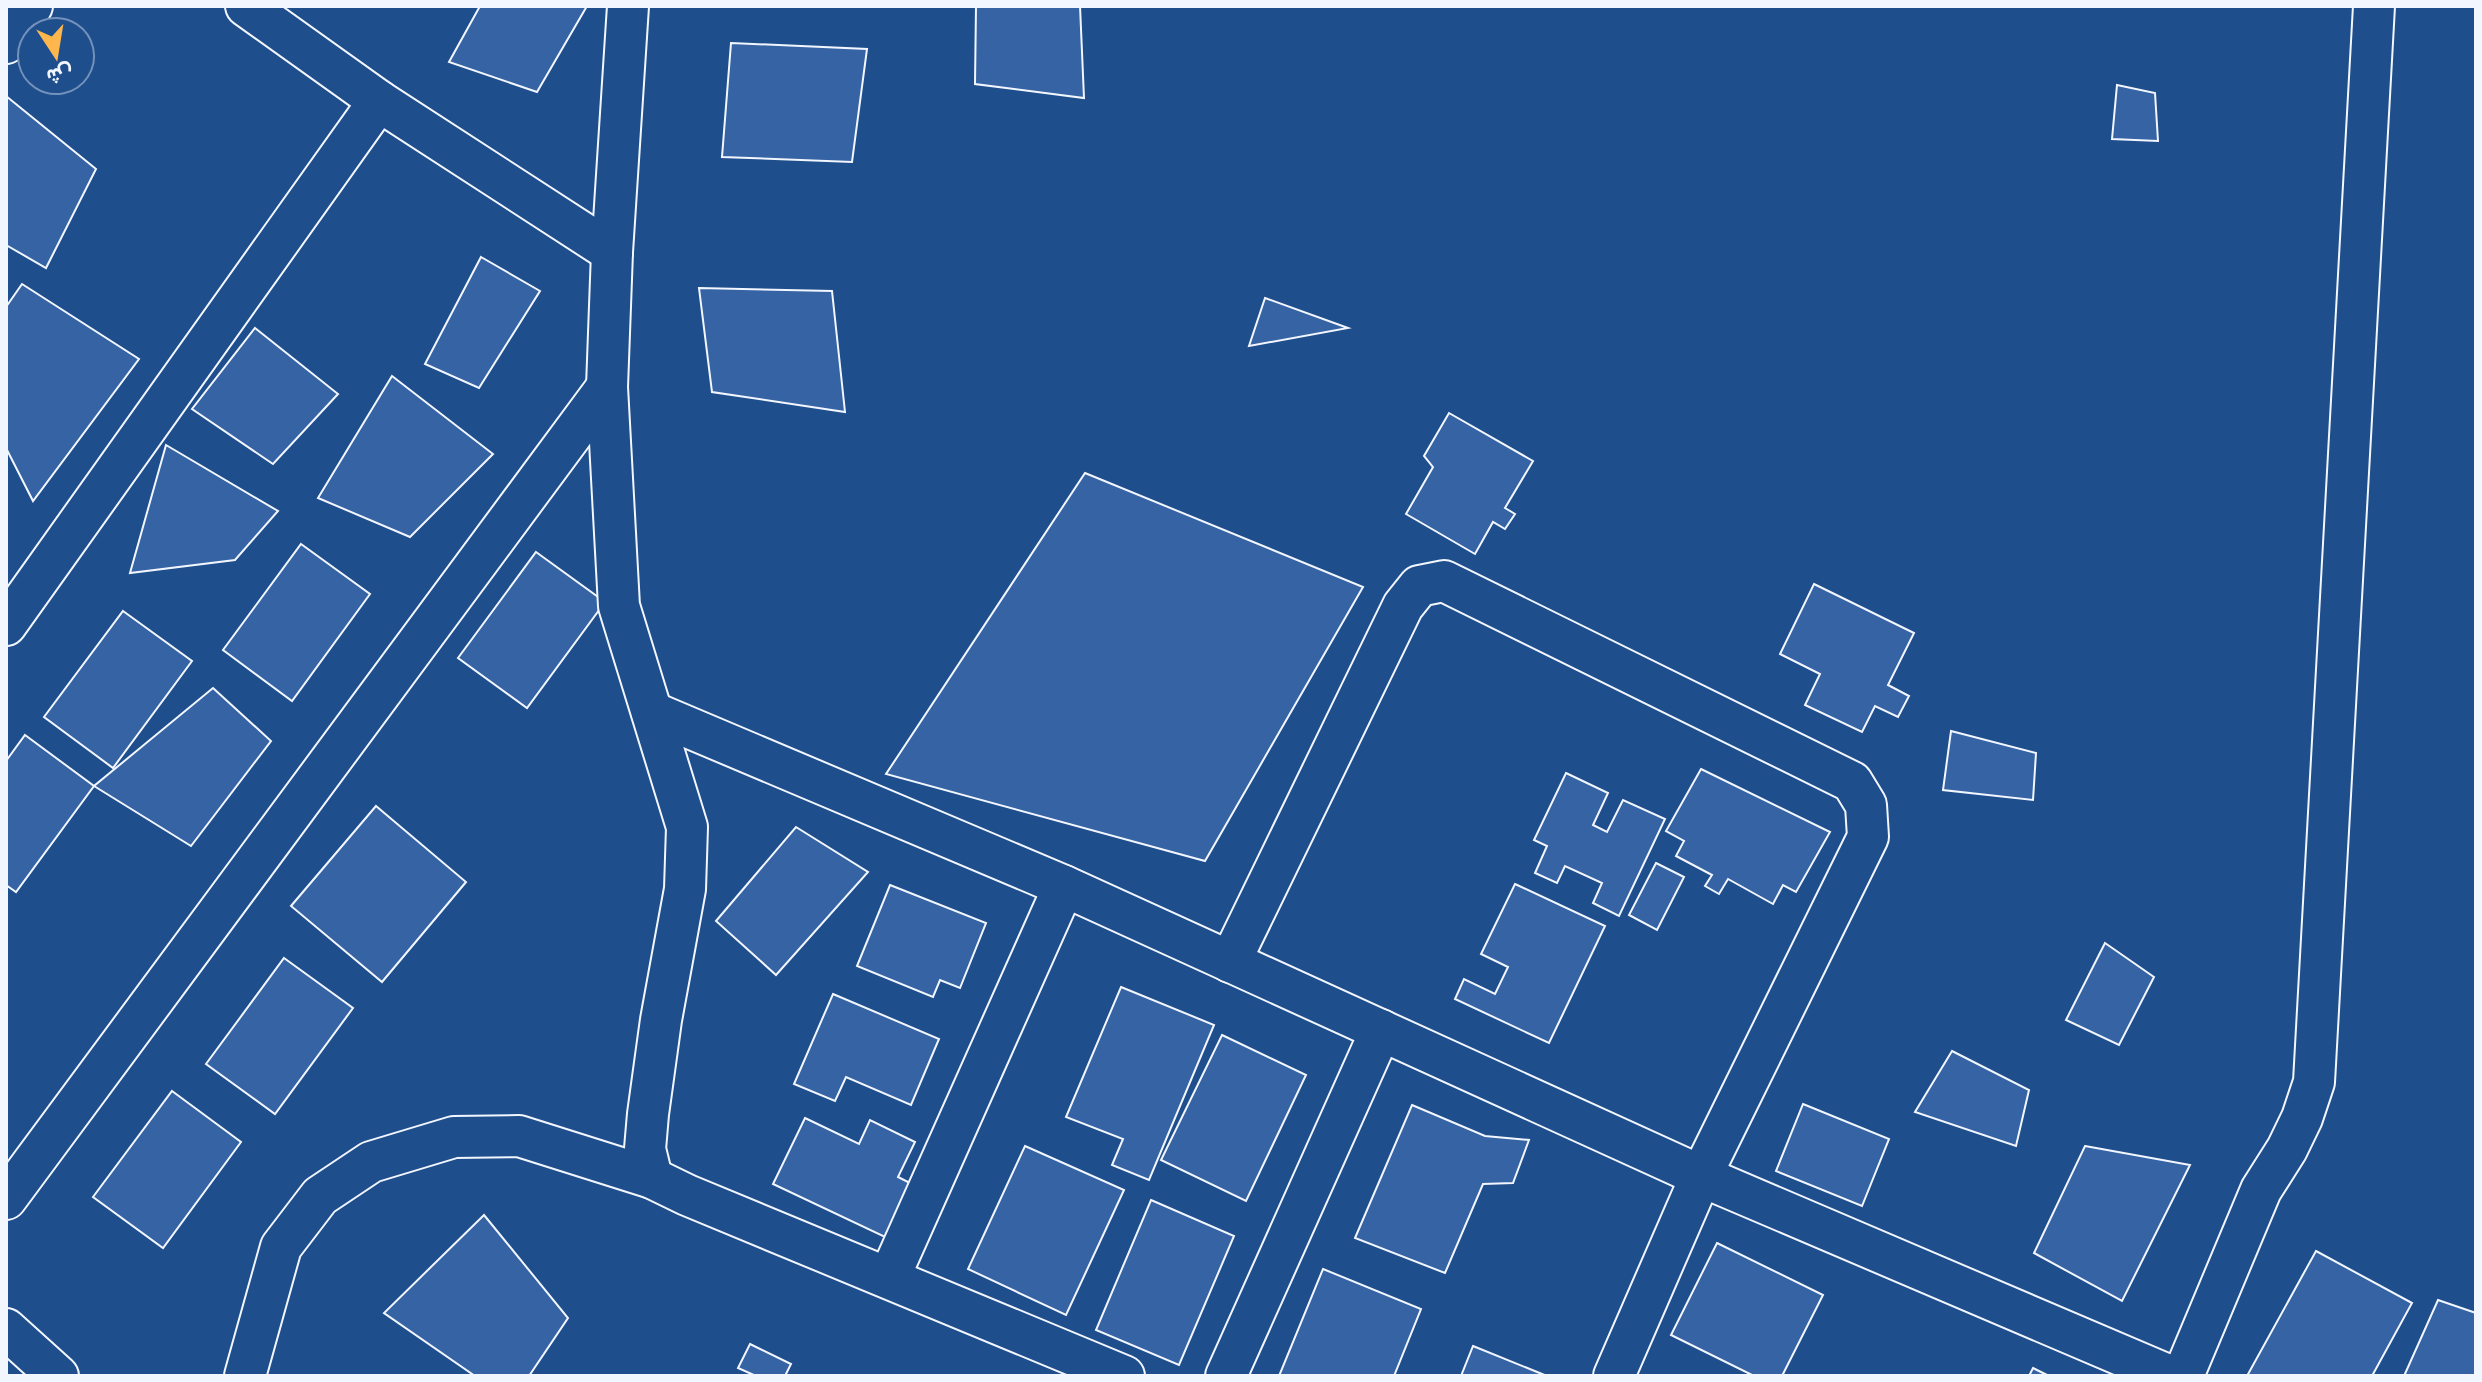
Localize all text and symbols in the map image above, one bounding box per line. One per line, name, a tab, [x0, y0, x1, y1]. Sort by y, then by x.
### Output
north arrow	[16, 16, 96, 96]
text: ش	[44, 59, 76, 91]

